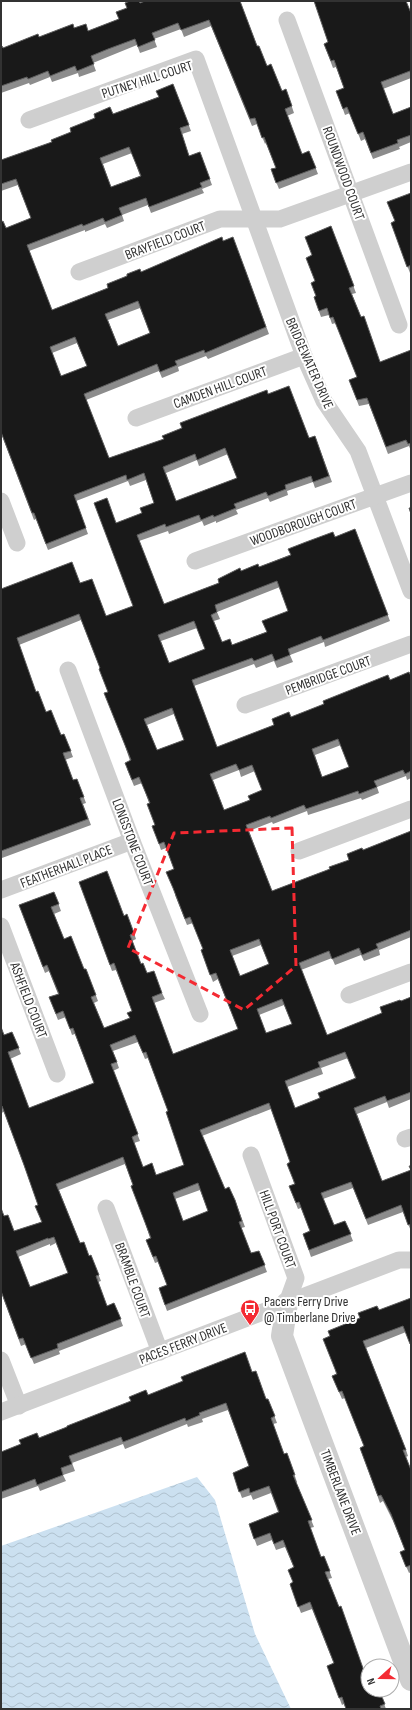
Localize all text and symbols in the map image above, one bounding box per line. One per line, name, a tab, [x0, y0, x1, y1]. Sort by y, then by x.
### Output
street label: PUTNEY HILL COURT	[100, 57, 195, 102]
street label: ROUNDWOOD COURT	[319, 124, 368, 223]
street label: BRAYFIELD COURT	[123, 217, 208, 264]
street label: BRIDGEWATER DRIVE	[282, 315, 337, 412]
street label: CAMDEN HILL COURT	[171, 363, 269, 412]
street label: WOODBOROUGH COURT	[248, 495, 359, 550]
street label: PEMBRIDGE COURT	[283, 652, 374, 699]
street label: LONGSTONE COURT	[108, 796, 157, 888]
street label: FEATHERHALL PLACE	[18, 841, 115, 892]
street label: ASHFIELD COURT	[6, 959, 51, 1041]
street label: HILL PORT COURT	[256, 1188, 300, 1271]
street label: BRAMBLE COURT	[111, 1240, 154, 1320]
place label: Pacers Ferry Drive @ Timberlane Drive	[264, 1293, 356, 1326]
bus stop icon: Pacers Ferry Drive @ Timberlane Drive	[239, 1298, 261, 1326]
street label: PACES FERRY DRIVE	[137, 1319, 230, 1368]
street label: TIMBERLANE DRIVE	[316, 1447, 365, 1537]
north arrow	[360, 1658, 400, 1698]
text: N	[364, 1676, 378, 1686]

